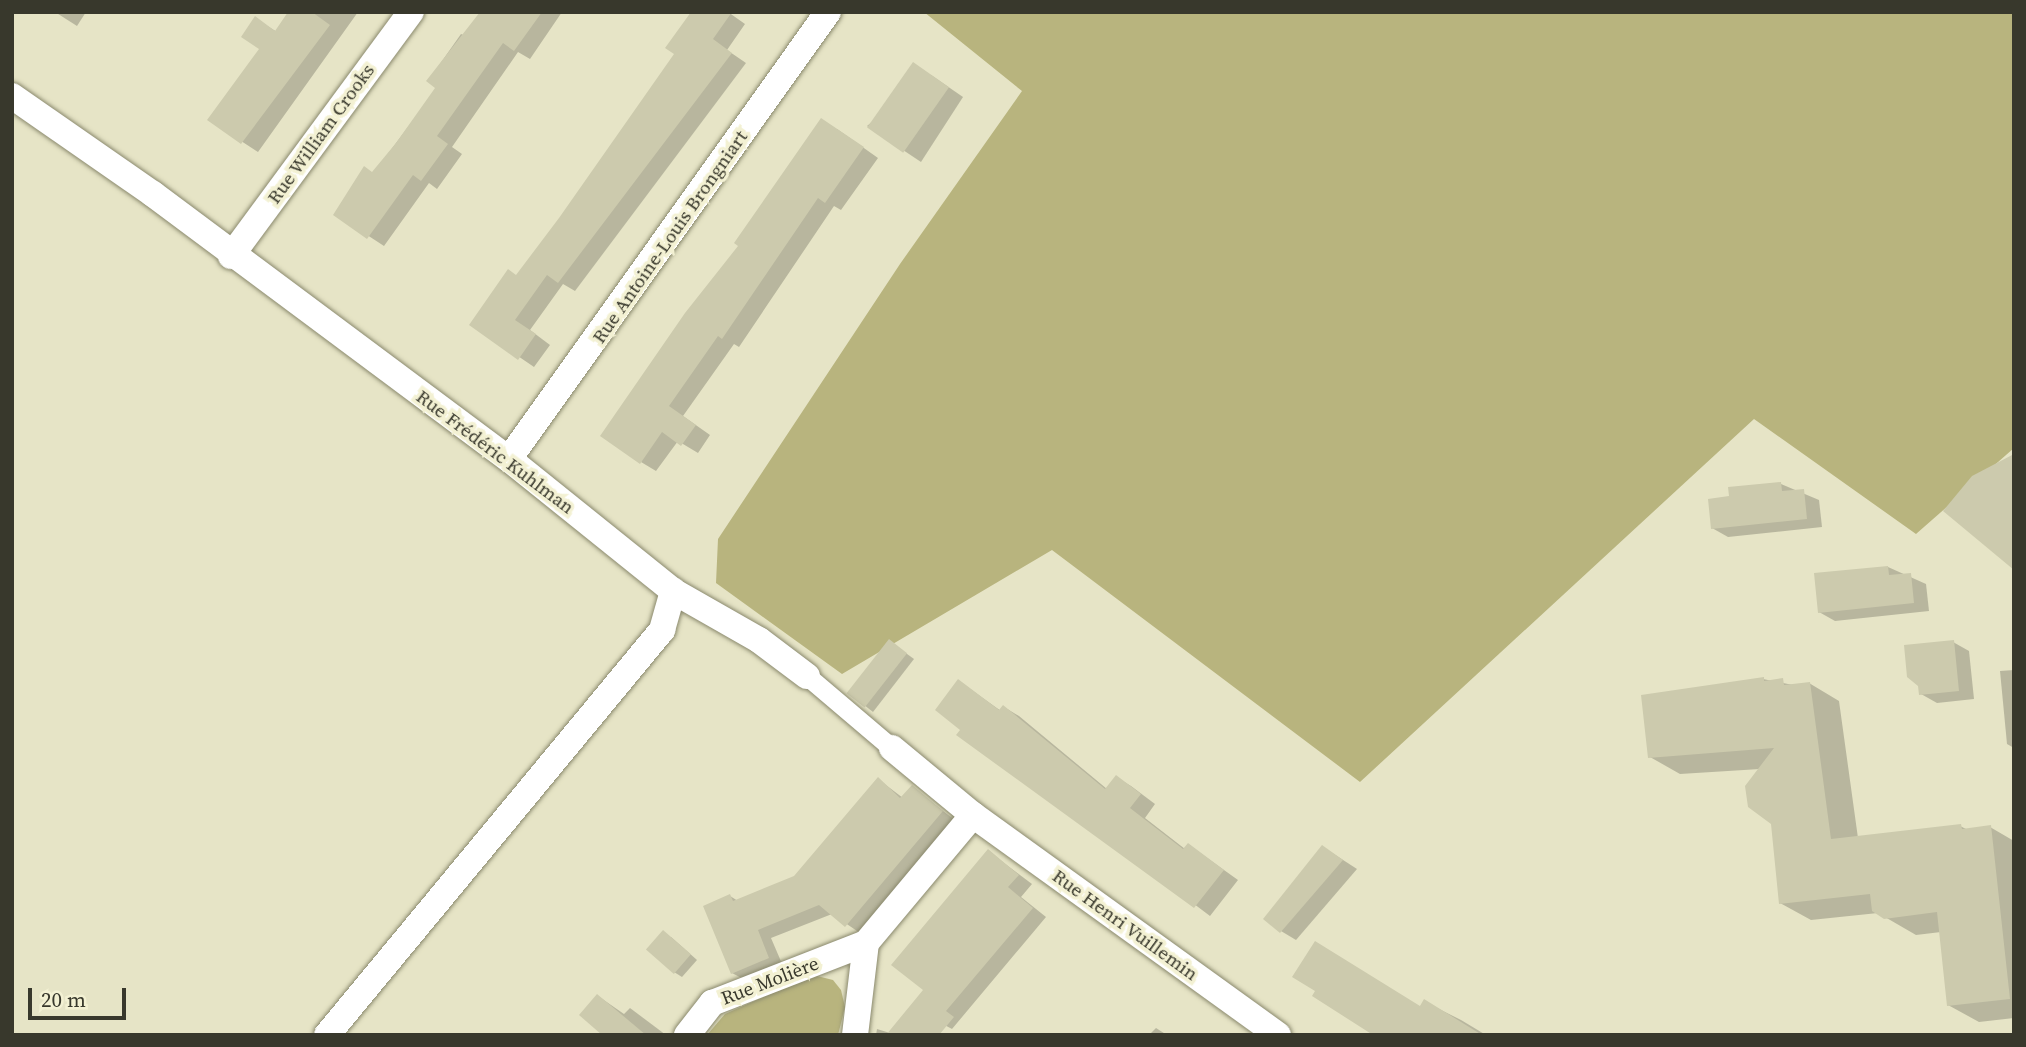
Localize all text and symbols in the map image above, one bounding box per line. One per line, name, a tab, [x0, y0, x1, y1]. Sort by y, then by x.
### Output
street label: Rue William Crooks	[262, 59, 380, 209]
street label: Rue Antoine-Louis Brongniart	[588, 126, 752, 348]
street label: Rue Frédéric Kuhlman	[412, 385, 578, 519]
street label: Rue Henri Vuillemin	[1048, 864, 1202, 986]
street label: Rue Molière	[718, 952, 822, 1010]
scale bar	[32, 974, 130, 1018]
text: 20 m	[41, 985, 86, 1014]

